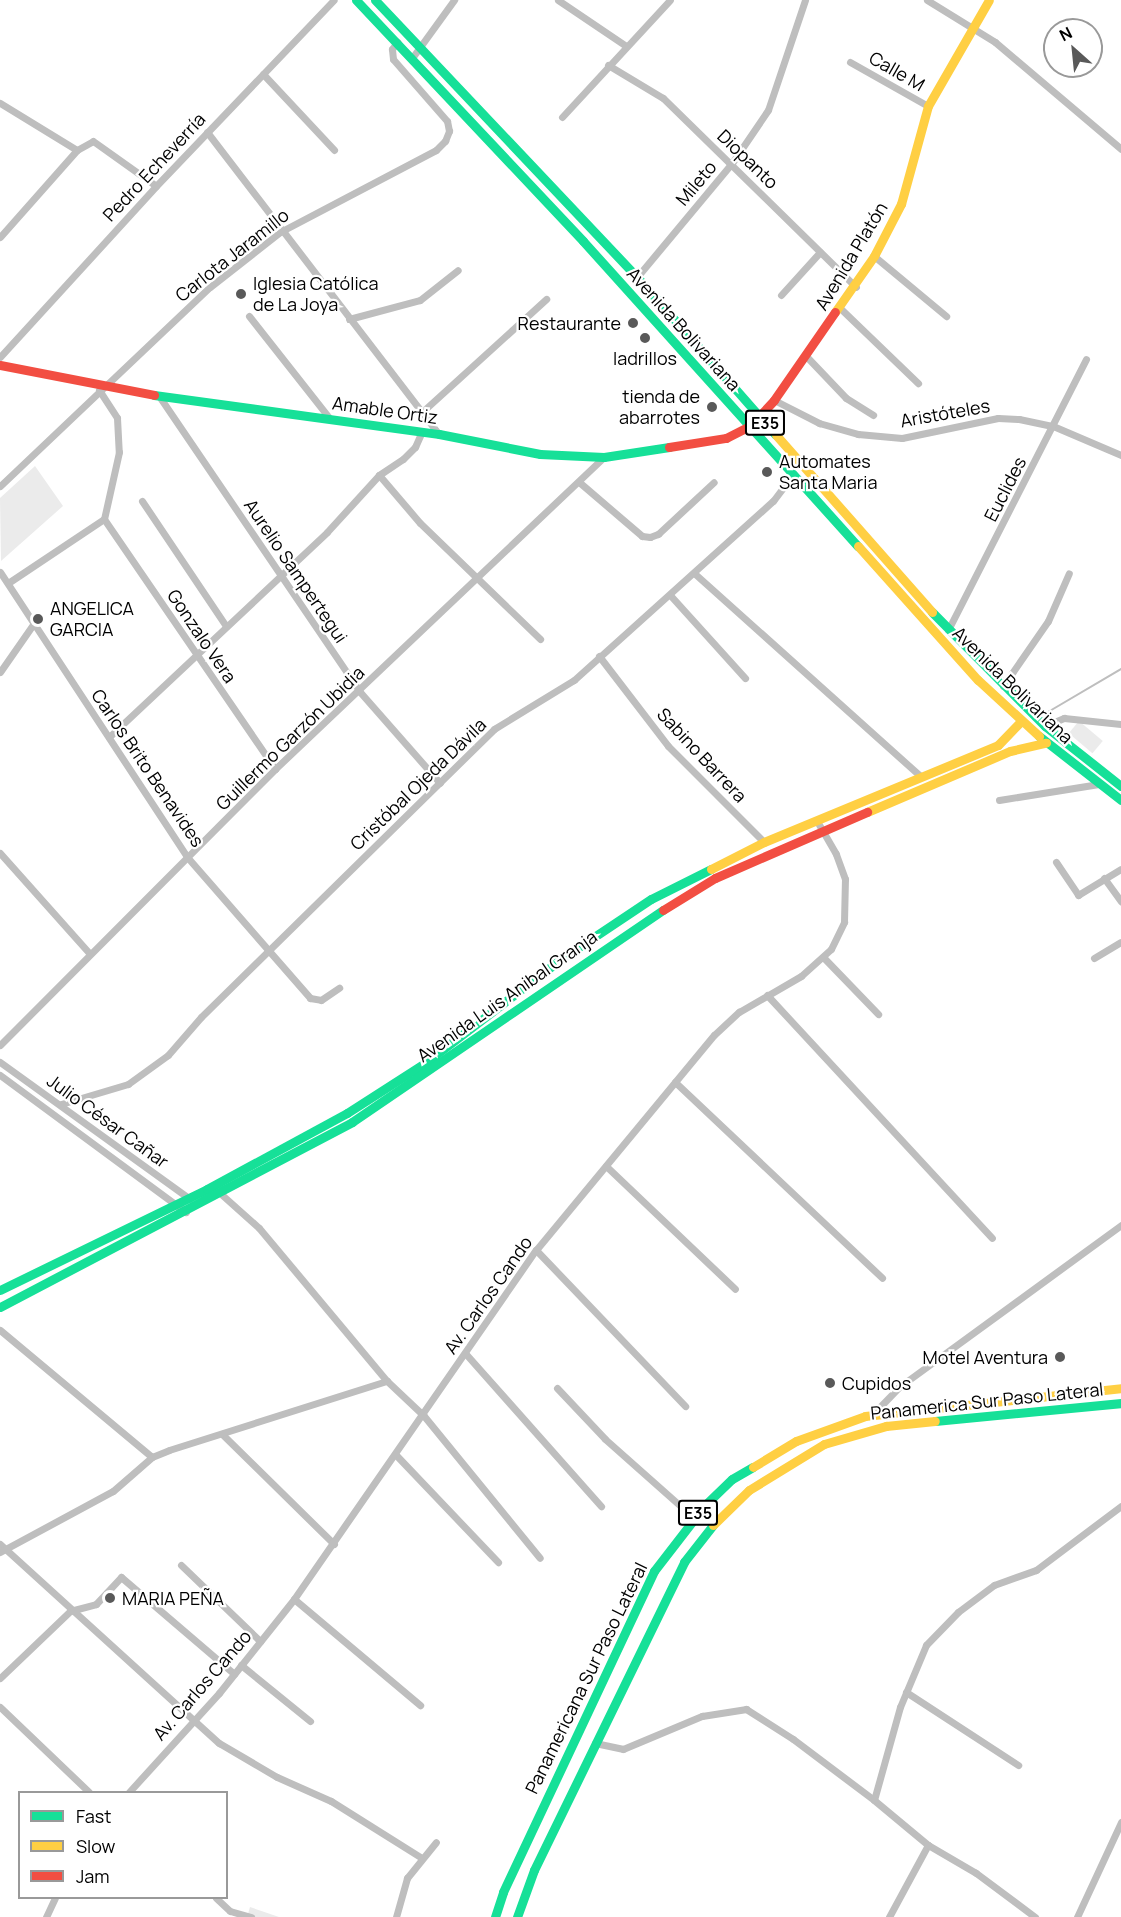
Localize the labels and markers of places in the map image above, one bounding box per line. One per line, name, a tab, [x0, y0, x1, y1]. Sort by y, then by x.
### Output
place label: Iglesia Católica de La Joya	[253, 273, 379, 316]
marker: Iglesia Católica de La Joya	[234, 287, 248, 301]
place label: Restaurante	[518, 312, 621, 334]
marker: Restaurante	[626, 316, 640, 330]
marker: ladrillos	[638, 331, 652, 345]
place label: ladrillos	[613, 347, 677, 369]
place label: tienda de abarrotes	[619, 386, 700, 428]
marker: tienda de abarrotes	[705, 400, 719, 414]
place label: Automates Santa Maria	[779, 451, 877, 494]
marker: Automates Santa Maria	[760, 465, 774, 479]
place label: ANGELICA GARCIA	[50, 598, 134, 640]
marker: ANGELICA GARCIA	[31, 612, 45, 626]
place label: Motel Aventura	[923, 1346, 1048, 1368]
marker: Motel Aventura	[1053, 1350, 1067, 1364]
place label: Cupidos	[842, 1372, 911, 1394]
marker: Cupidos	[823, 1376, 837, 1390]
place label: MARIA PEÑA	[122, 1587, 224, 1609]
marker: MARIA PEÑA	[103, 1591, 117, 1605]

